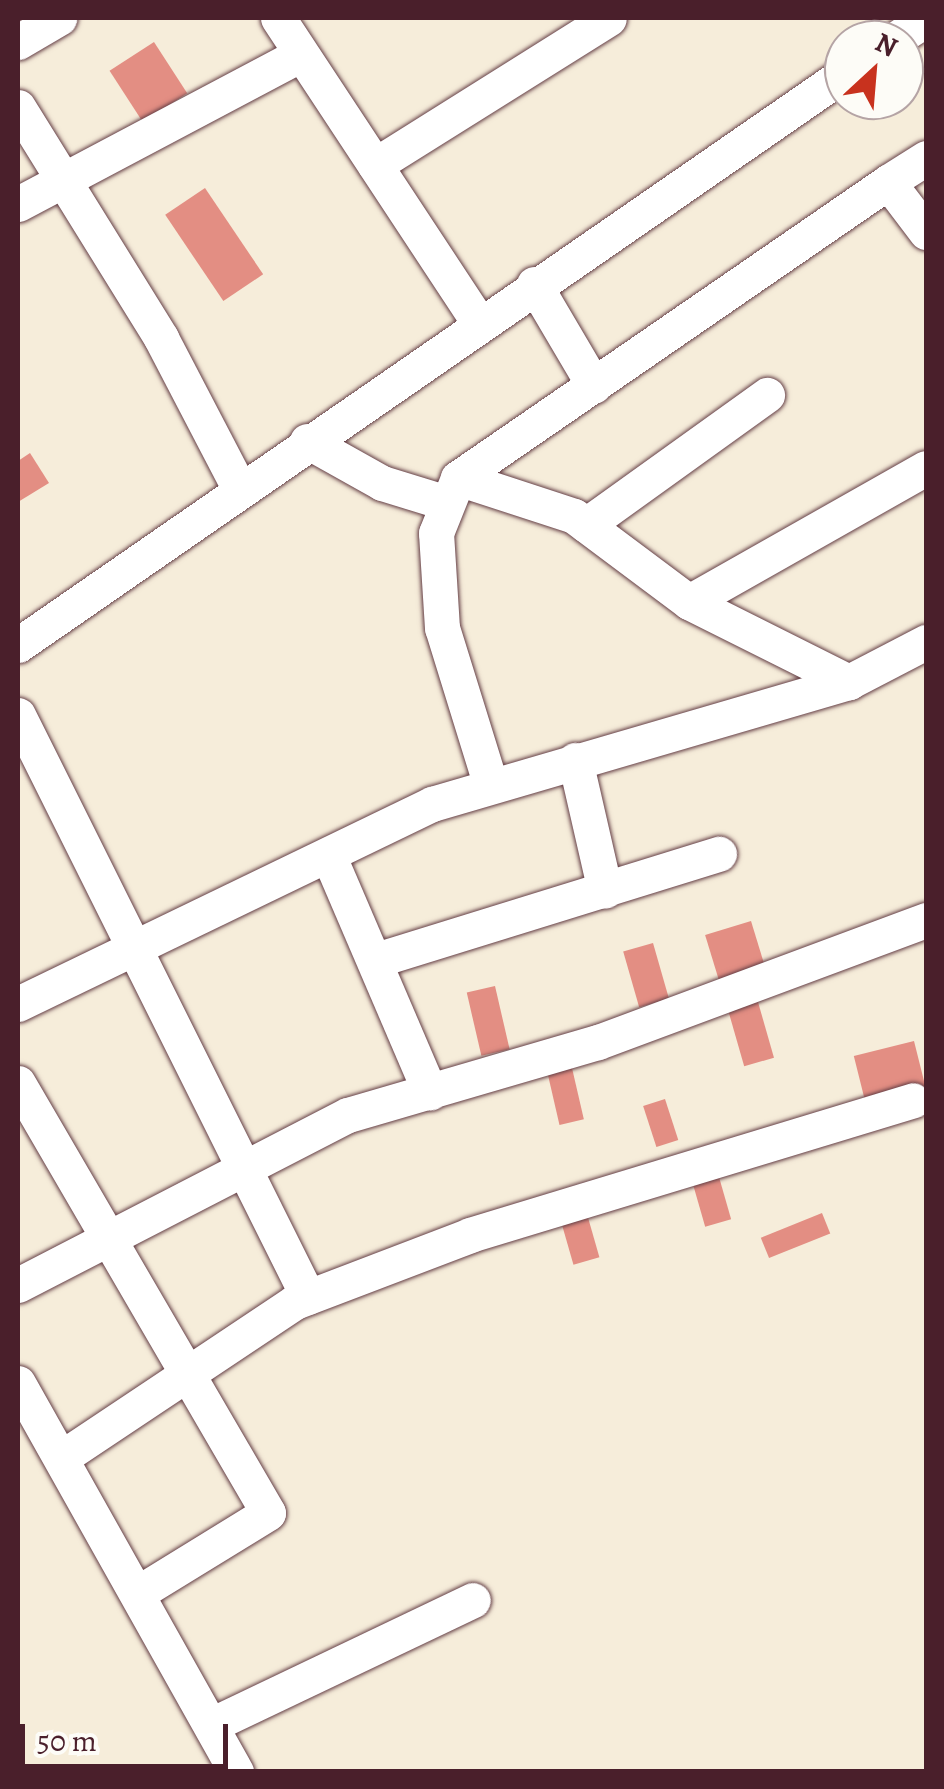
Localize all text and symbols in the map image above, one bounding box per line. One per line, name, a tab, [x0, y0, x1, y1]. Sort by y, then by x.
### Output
north arrow	[824, 20, 924, 120]
text: N	[869, 23, 904, 66]
scale bar	[25, 1704, 232, 1766]
text: 50 m	[37, 1721, 97, 1761]

